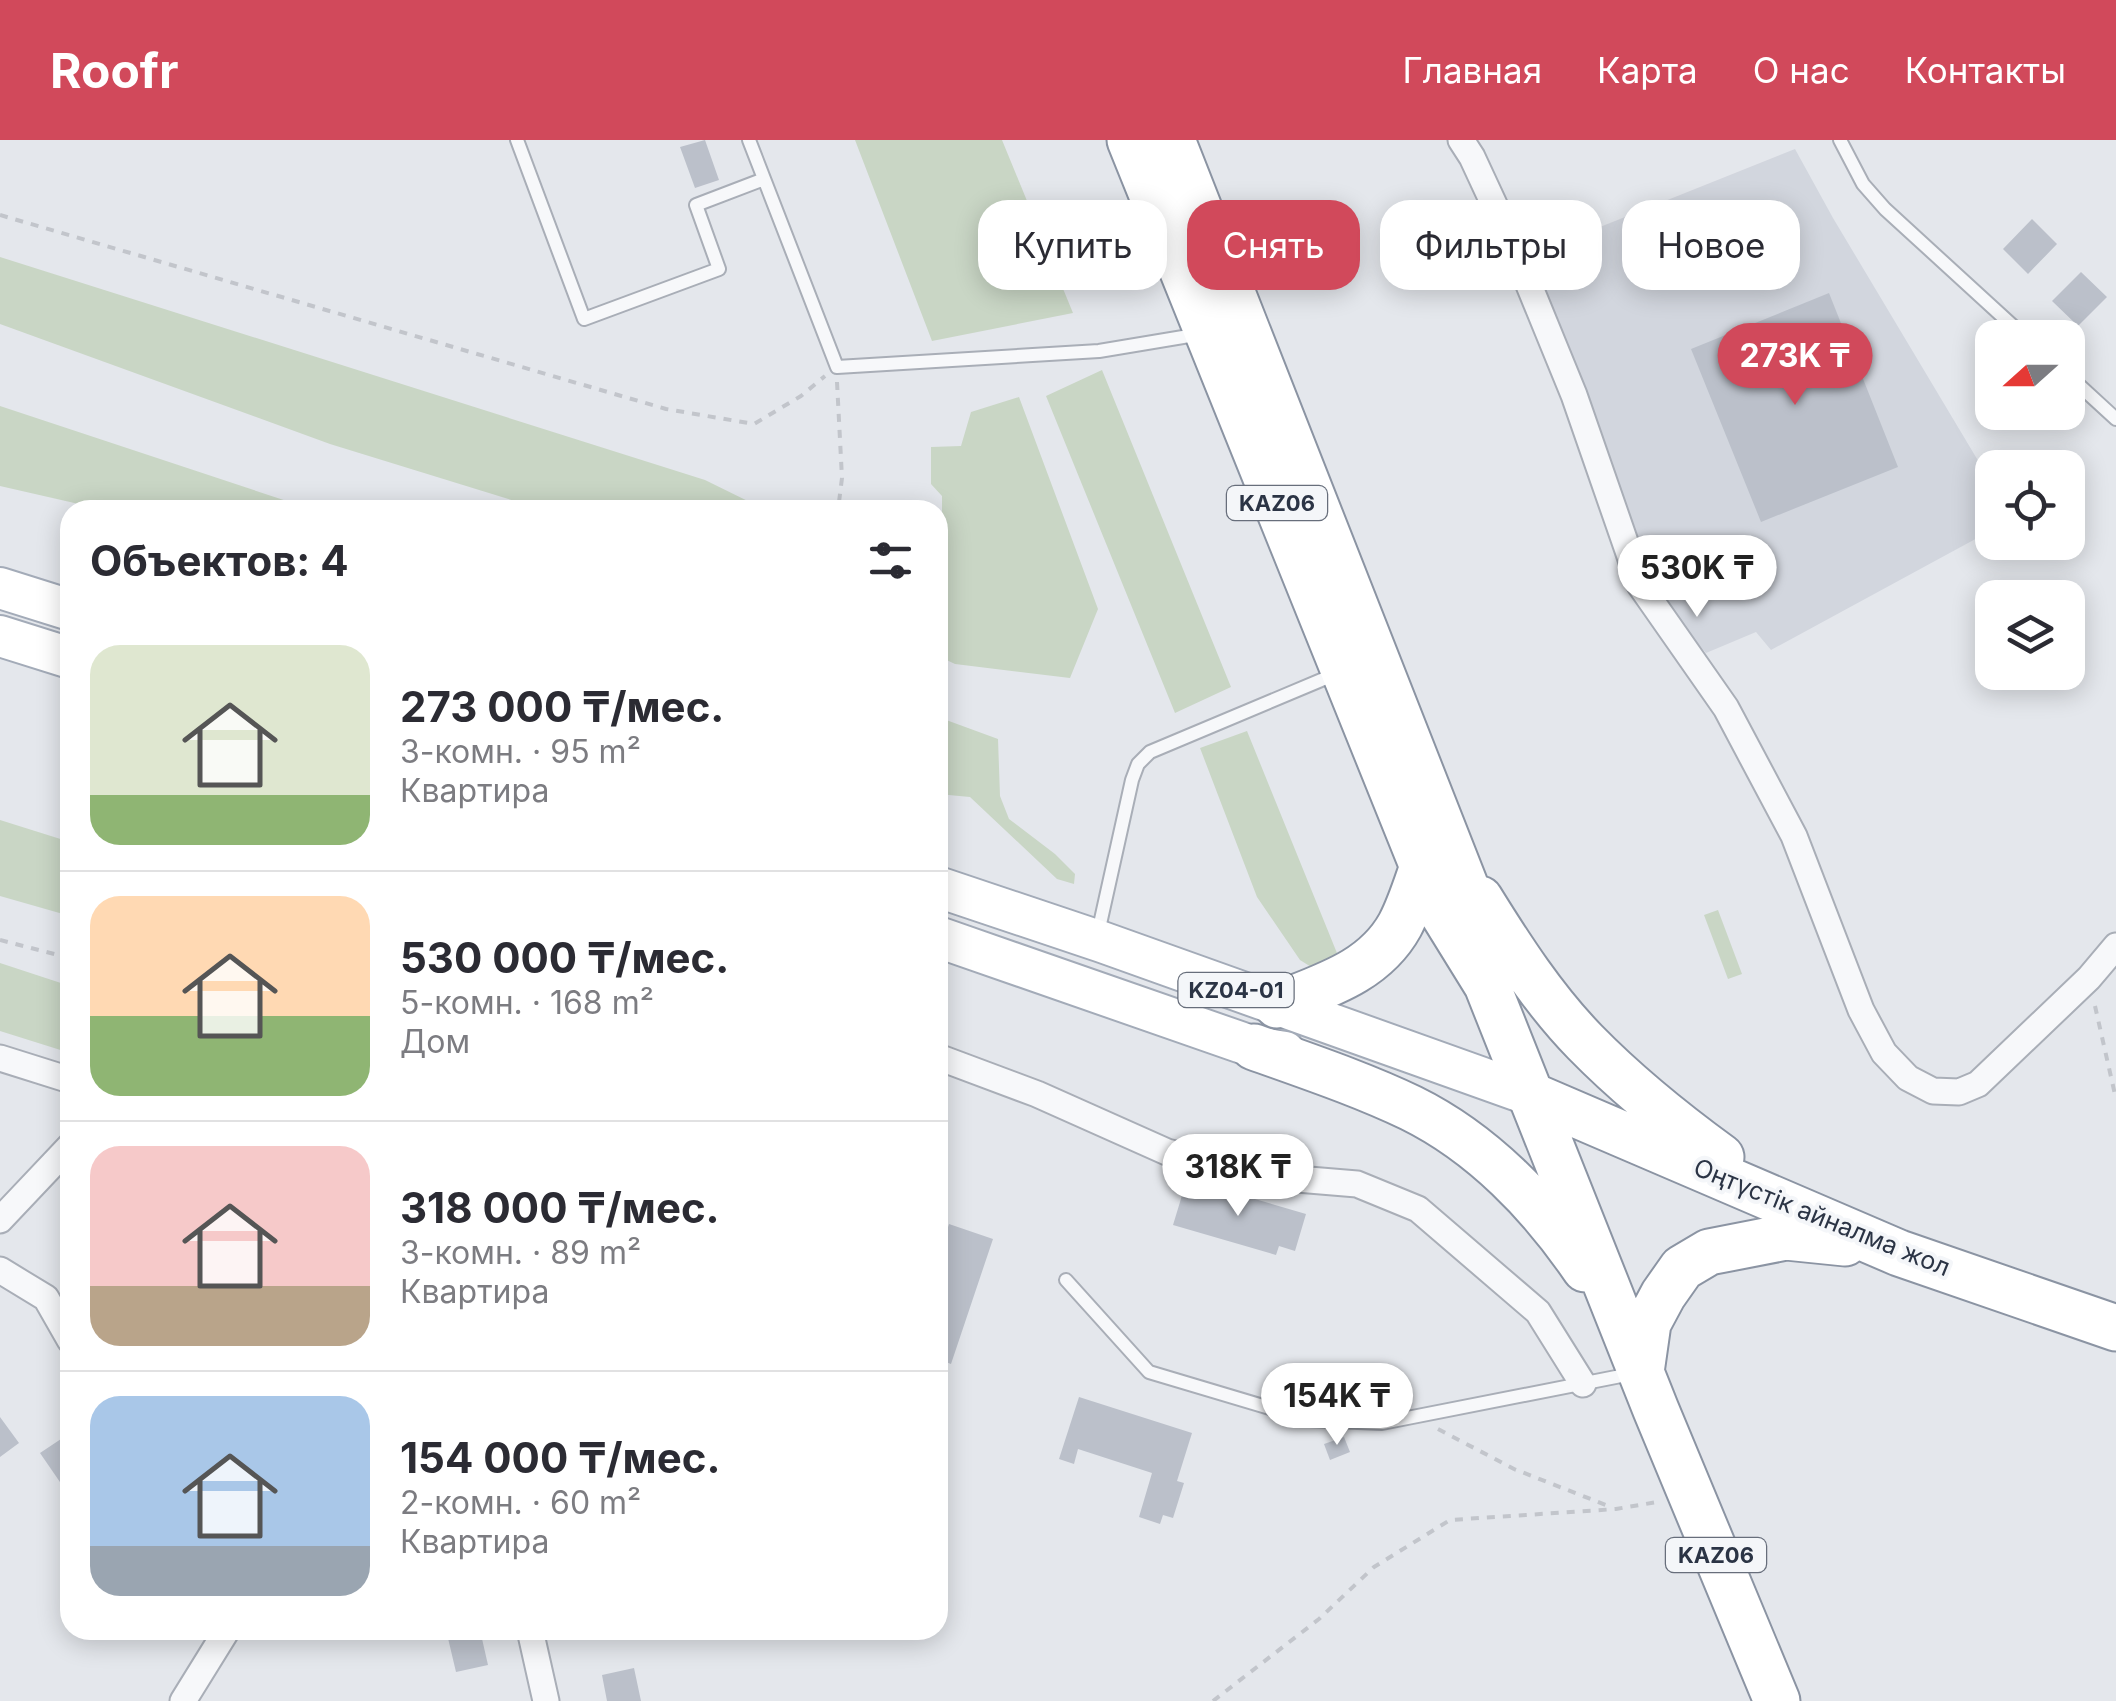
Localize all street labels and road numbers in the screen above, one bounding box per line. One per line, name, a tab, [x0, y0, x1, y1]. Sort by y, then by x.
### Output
road number: KАZ06	[1227, 486, 1327, 520]
road number: KZ04-01	[1178, 973, 1294, 1007]
street label: Оңтүстік айналма жол	[1690, 1152, 1954, 1282]
road number: KАZ06	[1666, 1538, 1766, 1572]

